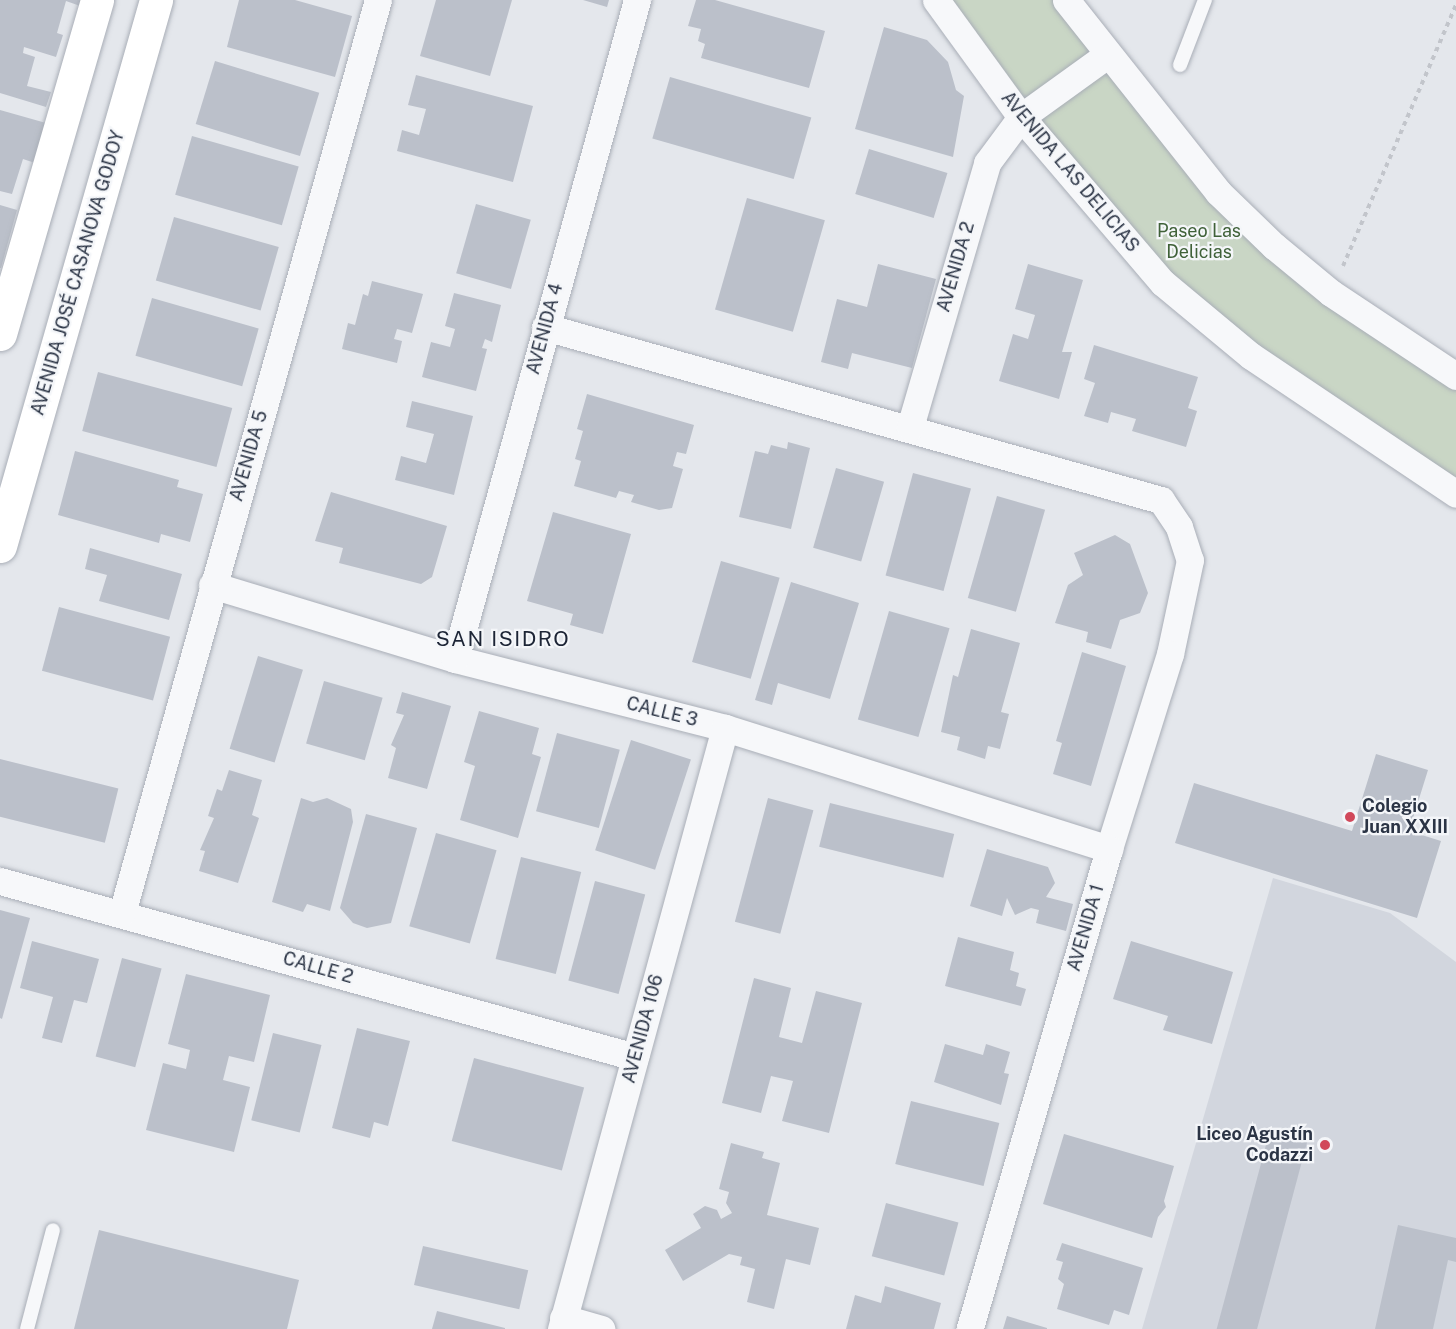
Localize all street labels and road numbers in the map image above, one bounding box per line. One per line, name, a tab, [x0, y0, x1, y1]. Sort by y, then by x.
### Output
street label: AVENIDA LAS DELICIAS	[997, 87, 1143, 257]
street label: AVENIDA JOSÉ CASANOVA GODOY	[27, 128, 129, 418]
street label: AVENIDA 2	[933, 219, 979, 315]
street label: AVENIDA 4	[523, 281, 567, 377]
street label: AVENIDA 5	[226, 408, 272, 504]
street label: CALLE 3	[624, 693, 700, 731]
street label: AVENIDA 1	[1063, 882, 1109, 974]
street label: CALLE 2	[280, 948, 356, 988]
street label: AVENIDA 106	[618, 972, 668, 1086]

